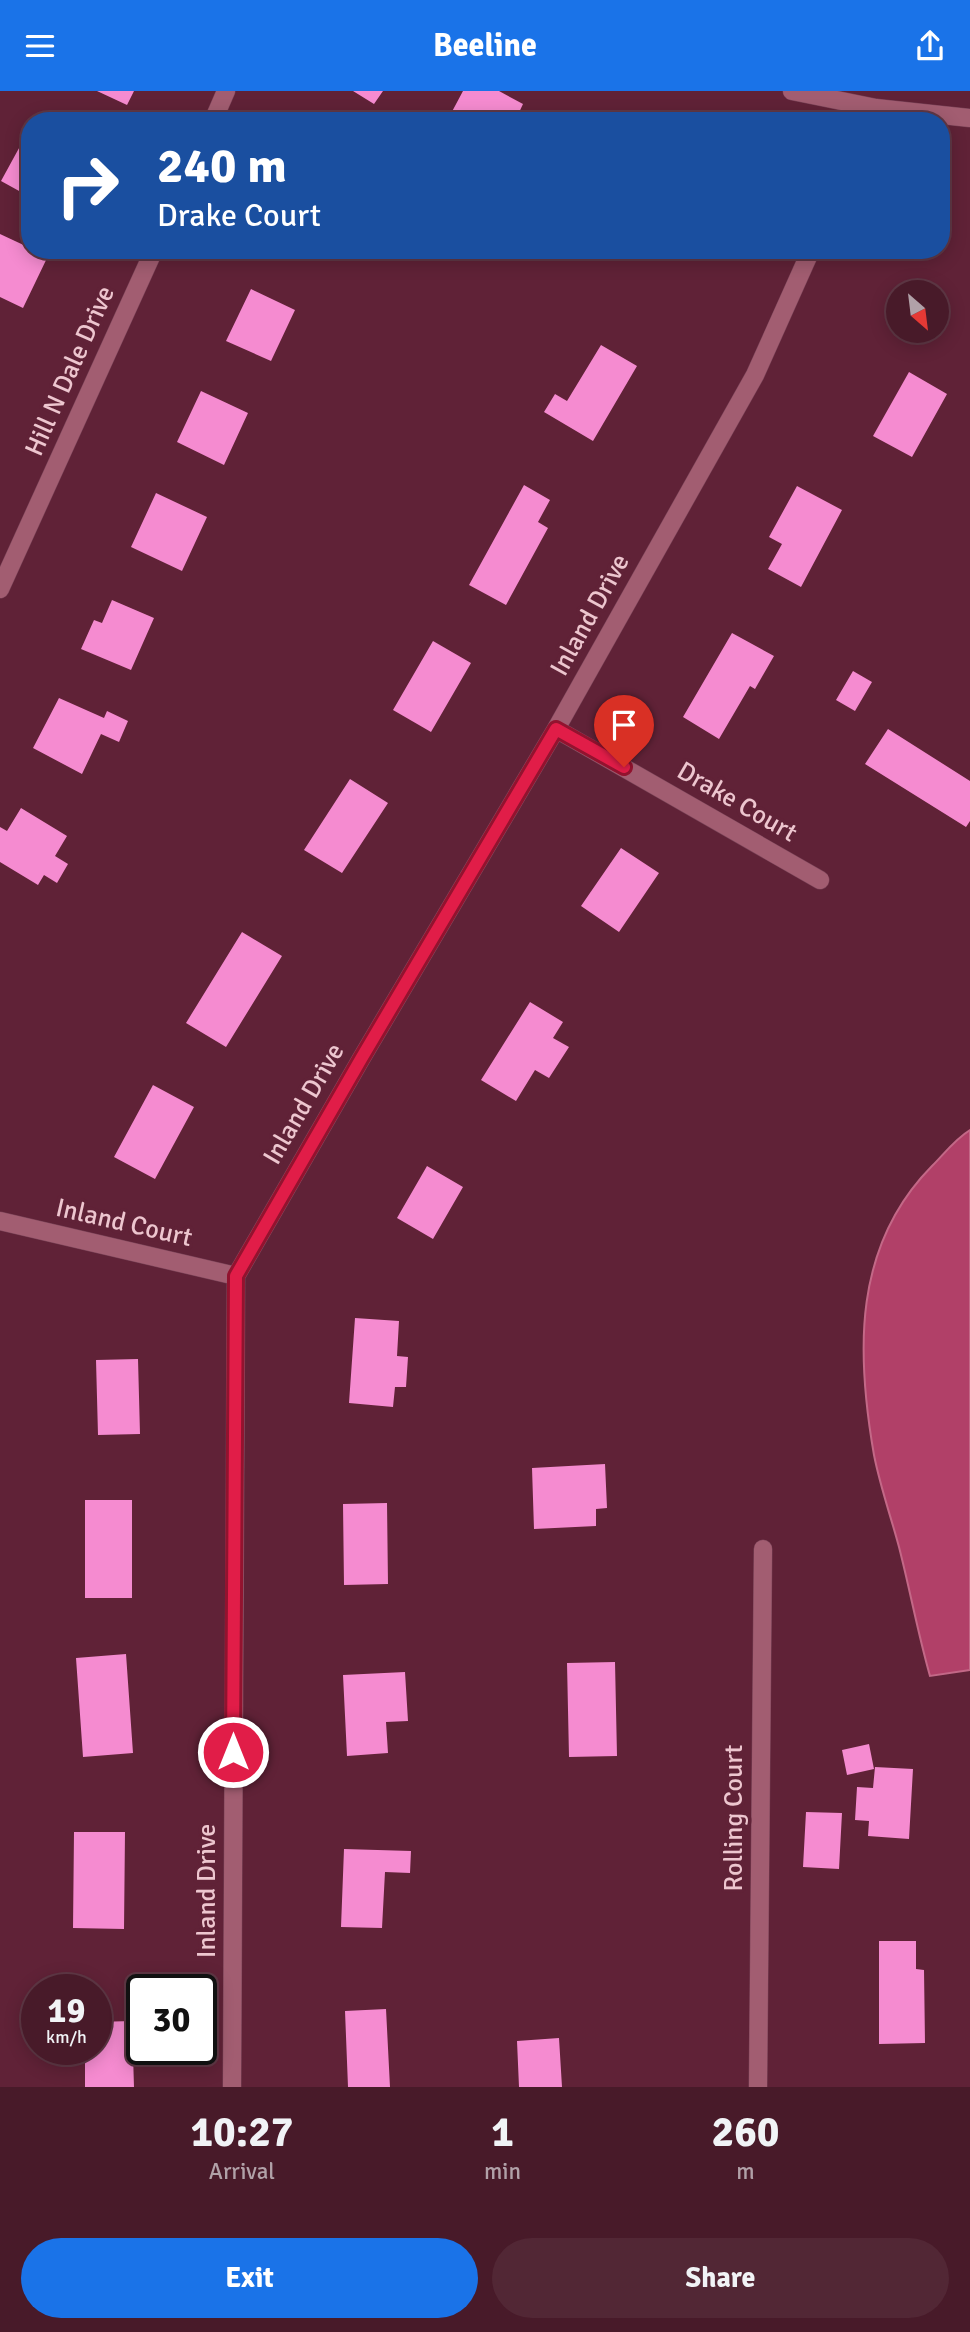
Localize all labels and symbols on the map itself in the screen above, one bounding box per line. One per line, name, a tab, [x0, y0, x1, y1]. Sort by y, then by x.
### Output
north arrow	[886, 280, 948, 343]
street label: Hill N Dale Drive	[18, 281, 122, 461]
street label: Inland Drive	[543, 548, 637, 682]
pin	[594, 695, 654, 767]
street label: Drake Court	[671, 755, 803, 849]
street label: Inland Drive	[257, 1038, 351, 1170]
street label: Inland Court	[53, 1192, 195, 1254]
position arrow	[196, 1715, 270, 1789]
street label: Rolling Court	[718, 1745, 750, 1891]
street label: Inland Drive	[191, 1824, 223, 1958]
speed limit sign: 30	[126, 1974, 217, 2065]

